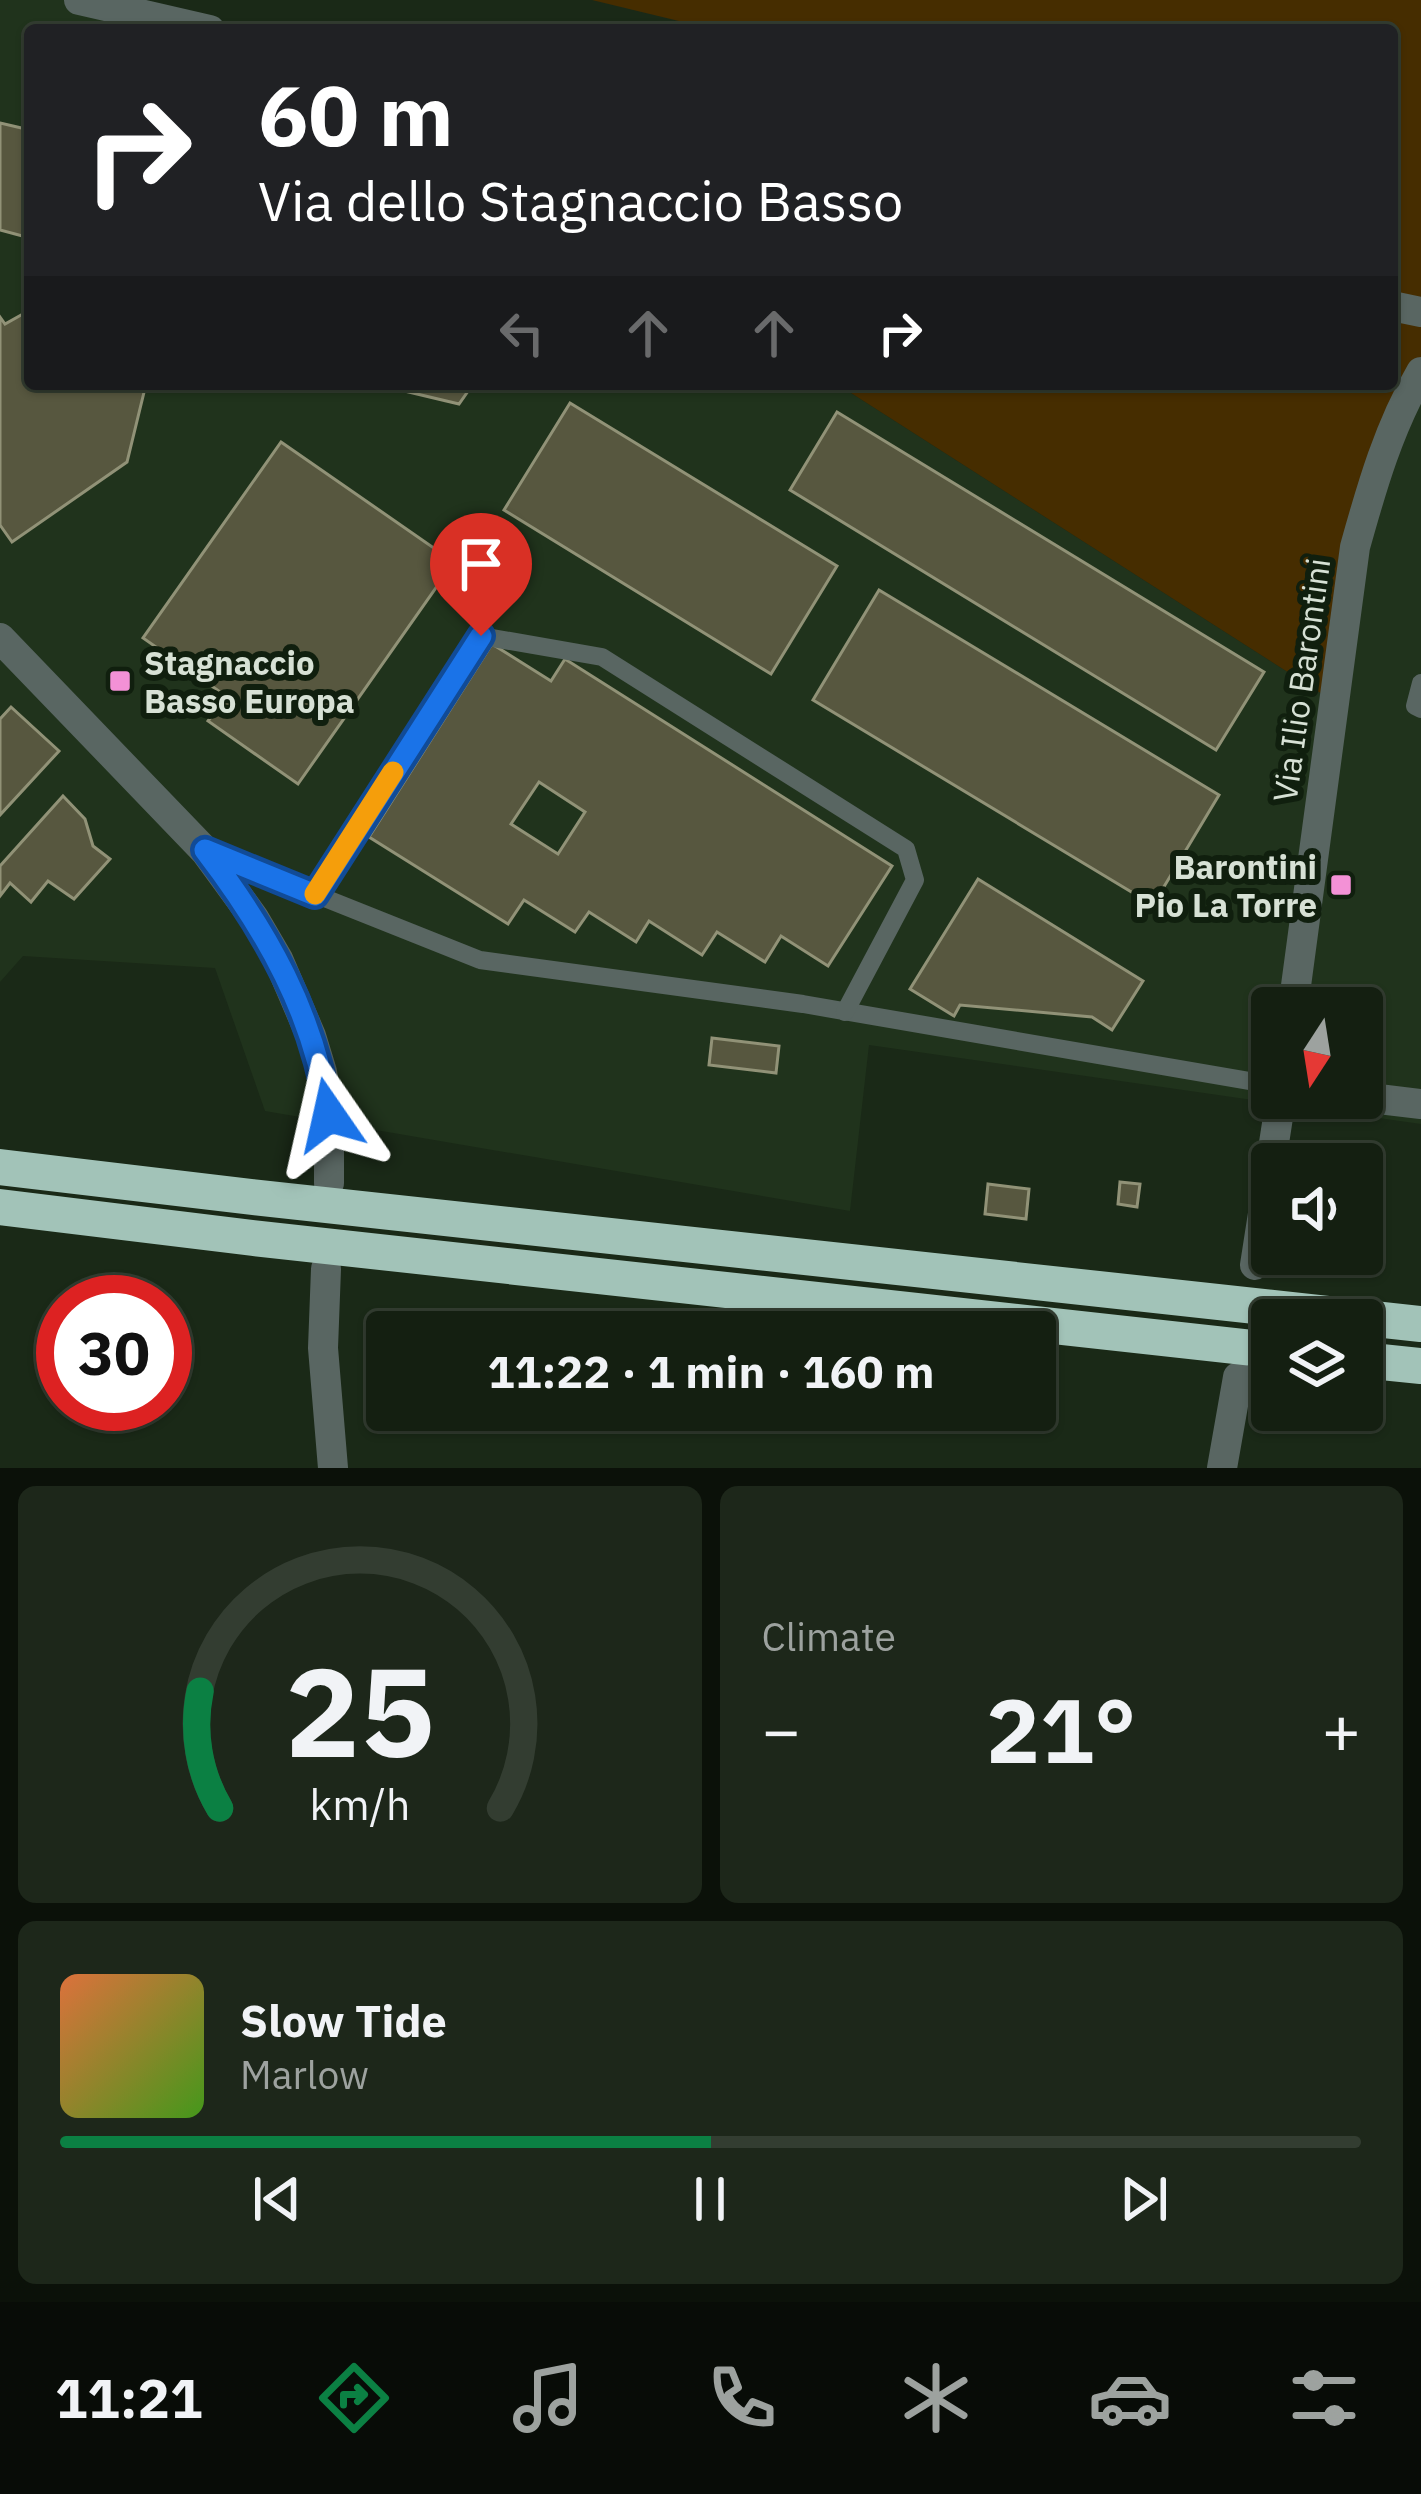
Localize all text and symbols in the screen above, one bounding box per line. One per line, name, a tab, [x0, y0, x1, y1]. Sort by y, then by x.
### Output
text: 60 m	[258, 60, 454, 169]
icon: right	[60, 72, 216, 228]
text: Via dello Stagnaccio Basso	[258, 166, 903, 236]
icon: left	[489, 300, 555, 366]
icon: ahead	[615, 300, 681, 366]
icon: ahead	[741, 300, 807, 366]
icon: right	[867, 300, 933, 366]
pin	[430, 513, 532, 636]
icon: arrive	[448, 531, 514, 597]
street label: Via Ilio Barontini	[1263, 555, 1339, 805]
place label: Stagnaccio Basso Europa	[144, 641, 355, 722]
marker: Stagnaccio Basso Europa	[107, 668, 133, 694]
place label: Barontini Pio La Torre	[1135, 845, 1317, 926]
marker: Barontini Pio La Torre	[1328, 872, 1354, 898]
north arrow	[1251, 987, 1383, 1119]
map controls	[1251, 987, 1383, 1431]
position arrow	[266, 1052, 392, 1178]
button: sound	[1251, 1143, 1383, 1275]
speed limit sign: 30	[36, 1275, 192, 1431]
button: layers	[1251, 1299, 1383, 1431]
text: 11:22 · 1 min · 160 m	[488, 1342, 934, 1400]
text: Climate	[762, 1611, 896, 1662]
text: 25	[285, 1629, 435, 1791]
text: 21°	[986, 1671, 1136, 1788]
text: −	[762, 1686, 801, 1772]
text: +	[1321, 1686, 1361, 1772]
text: km/h	[309, 1775, 410, 1831]
text: Slow Tide	[240, 1991, 447, 2049]
text: Marlow	[240, 2049, 369, 2100]
icon: previous	[244, 2166, 310, 2232]
icon: pause	[677, 2166, 743, 2232]
icon: next	[1111, 2166, 1177, 2232]
icon: directions	[312, 2356, 396, 2440]
icon: music	[506, 2356, 590, 2440]
icon: phone	[700, 2356, 784, 2440]
icon: climate	[894, 2356, 978, 2440]
icon: car	[1088, 2356, 1172, 2440]
icon: filters	[1282, 2356, 1366, 2440]
text: 11:21	[55, 2363, 202, 2433]

